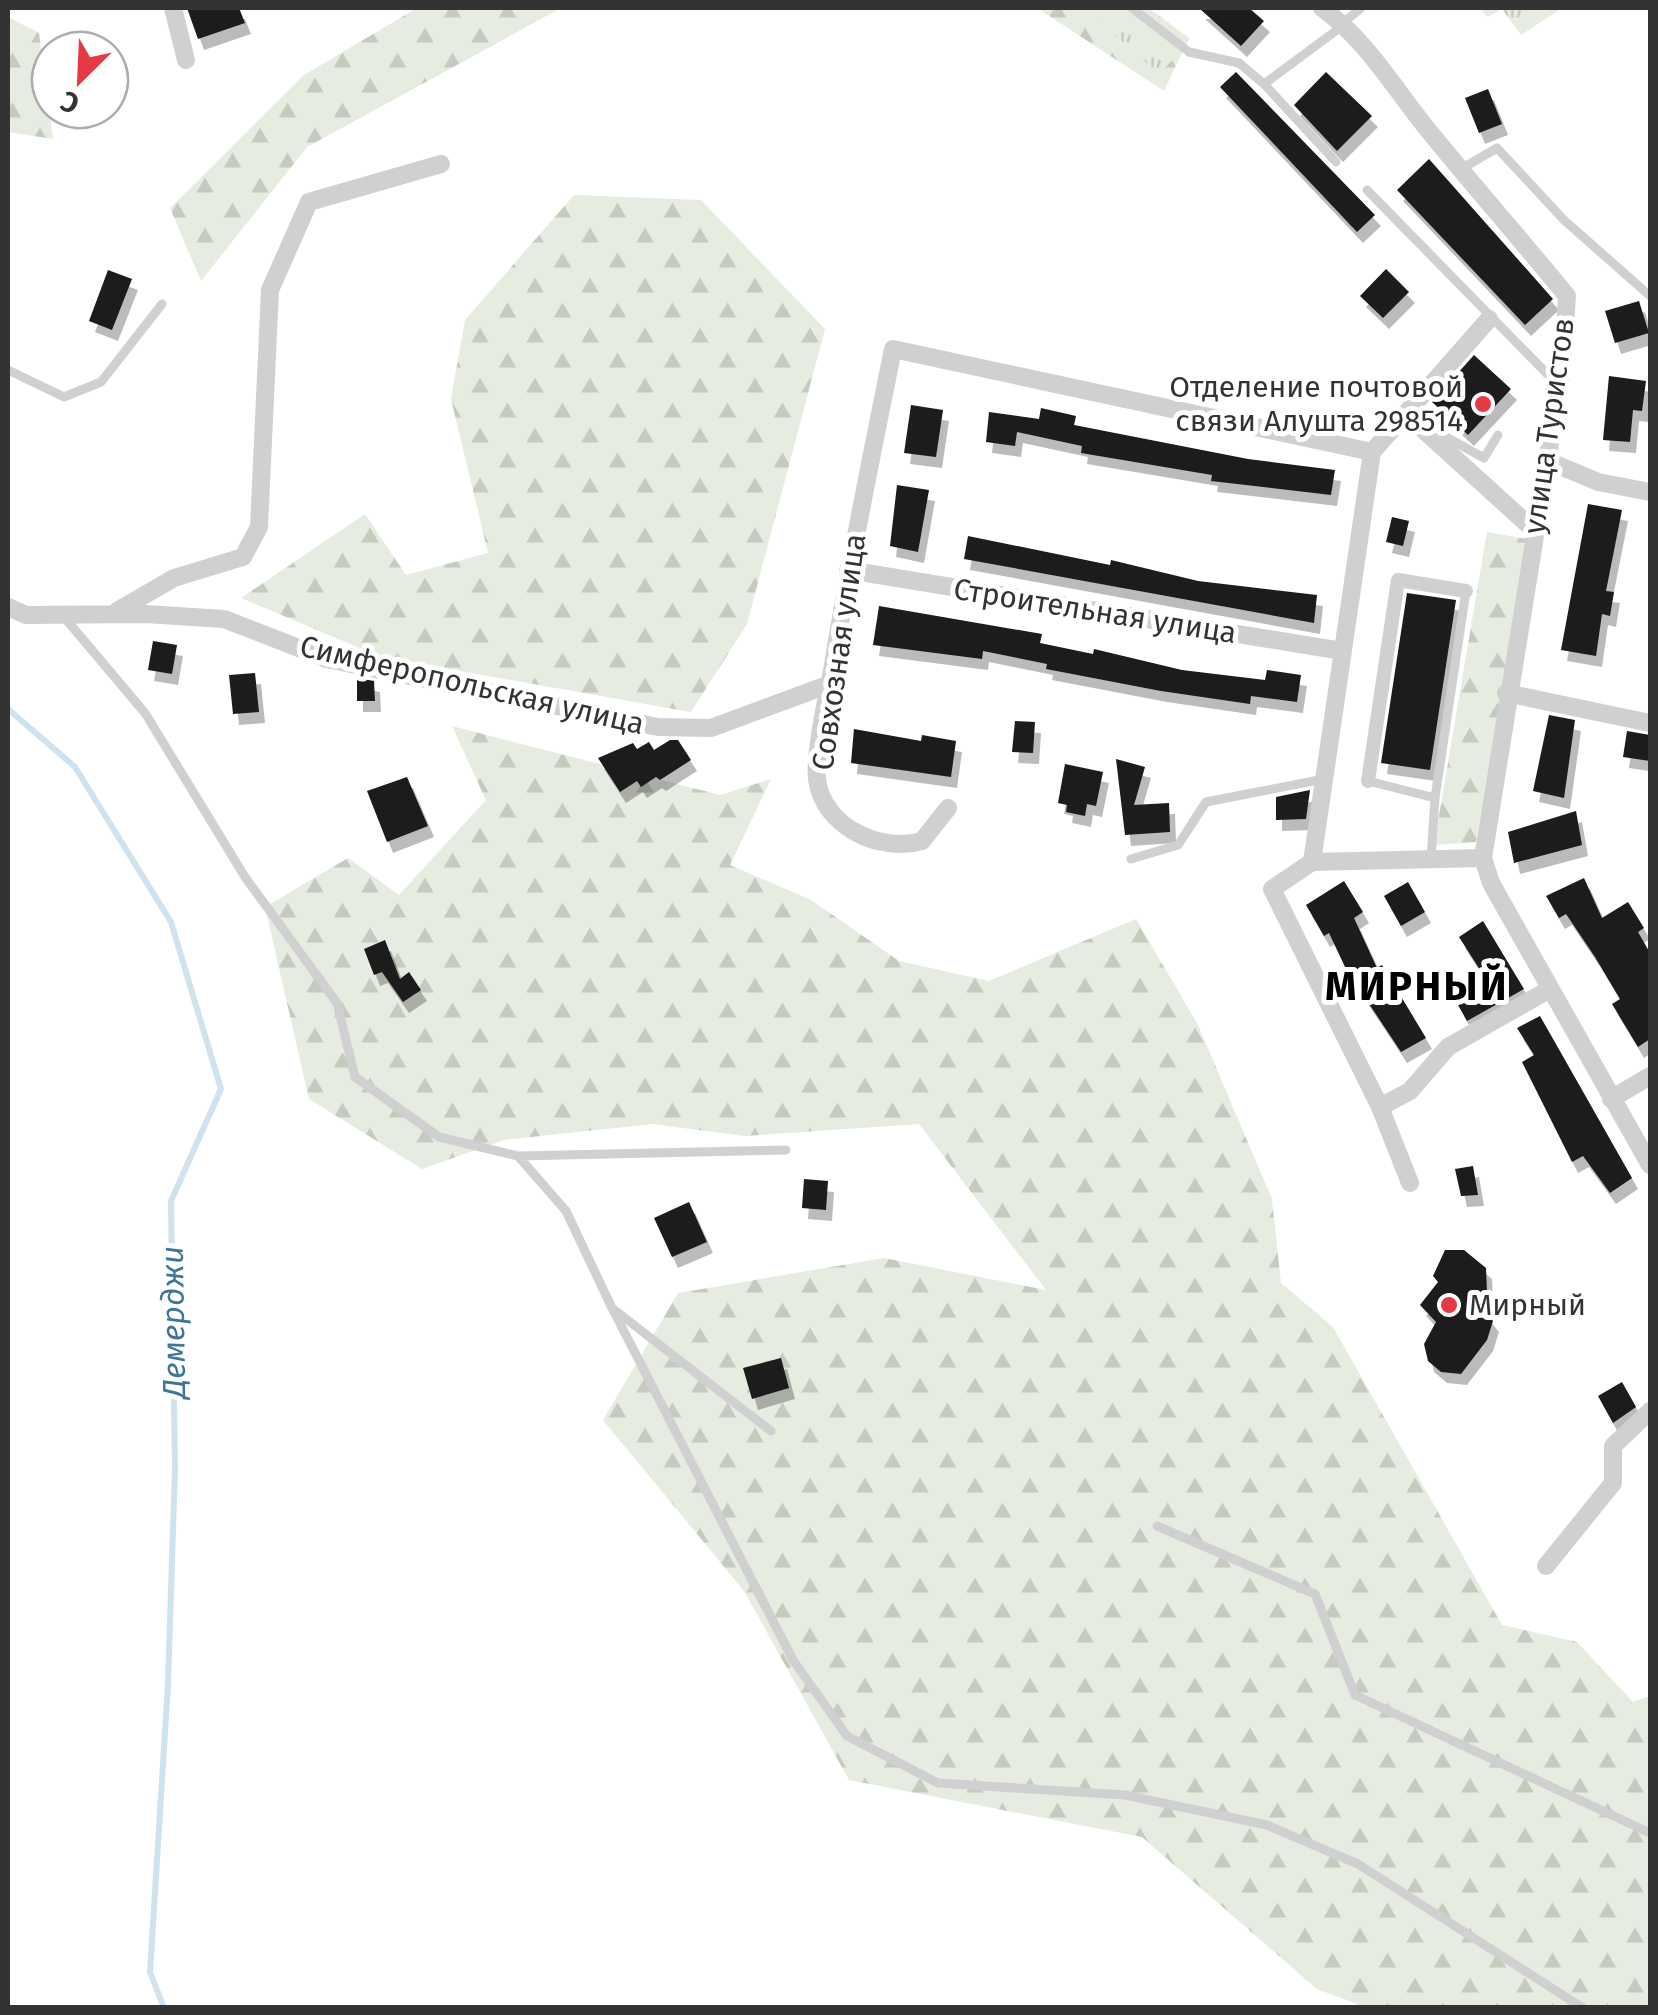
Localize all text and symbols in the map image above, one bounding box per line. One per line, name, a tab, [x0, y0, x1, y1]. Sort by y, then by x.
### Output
north arrow	[30, 30, 130, 130]
text: С	[56, 84, 84, 121]
street label: улица Туристов	[1516, 316, 1582, 536]
place label: Отделение почтовой связи Алушта 298514	[1169, 369, 1463, 439]
marker: Отделение почтовой связи Алушта 298514	[1472, 393, 1494, 415]
street label: Совхозная улица	[805, 531, 873, 773]
street label: Строительная улица	[951, 571, 1239, 651]
street label: Симферопольская улица	[296, 628, 648, 742]
district label: МИРНЫЙ	[1325, 963, 1509, 1011]
water label: Демерджи	[153, 1245, 193, 1402]
place label: Мирный	[1469, 1287, 1586, 1323]
marker: Мирный	[1438, 1294, 1460, 1316]

